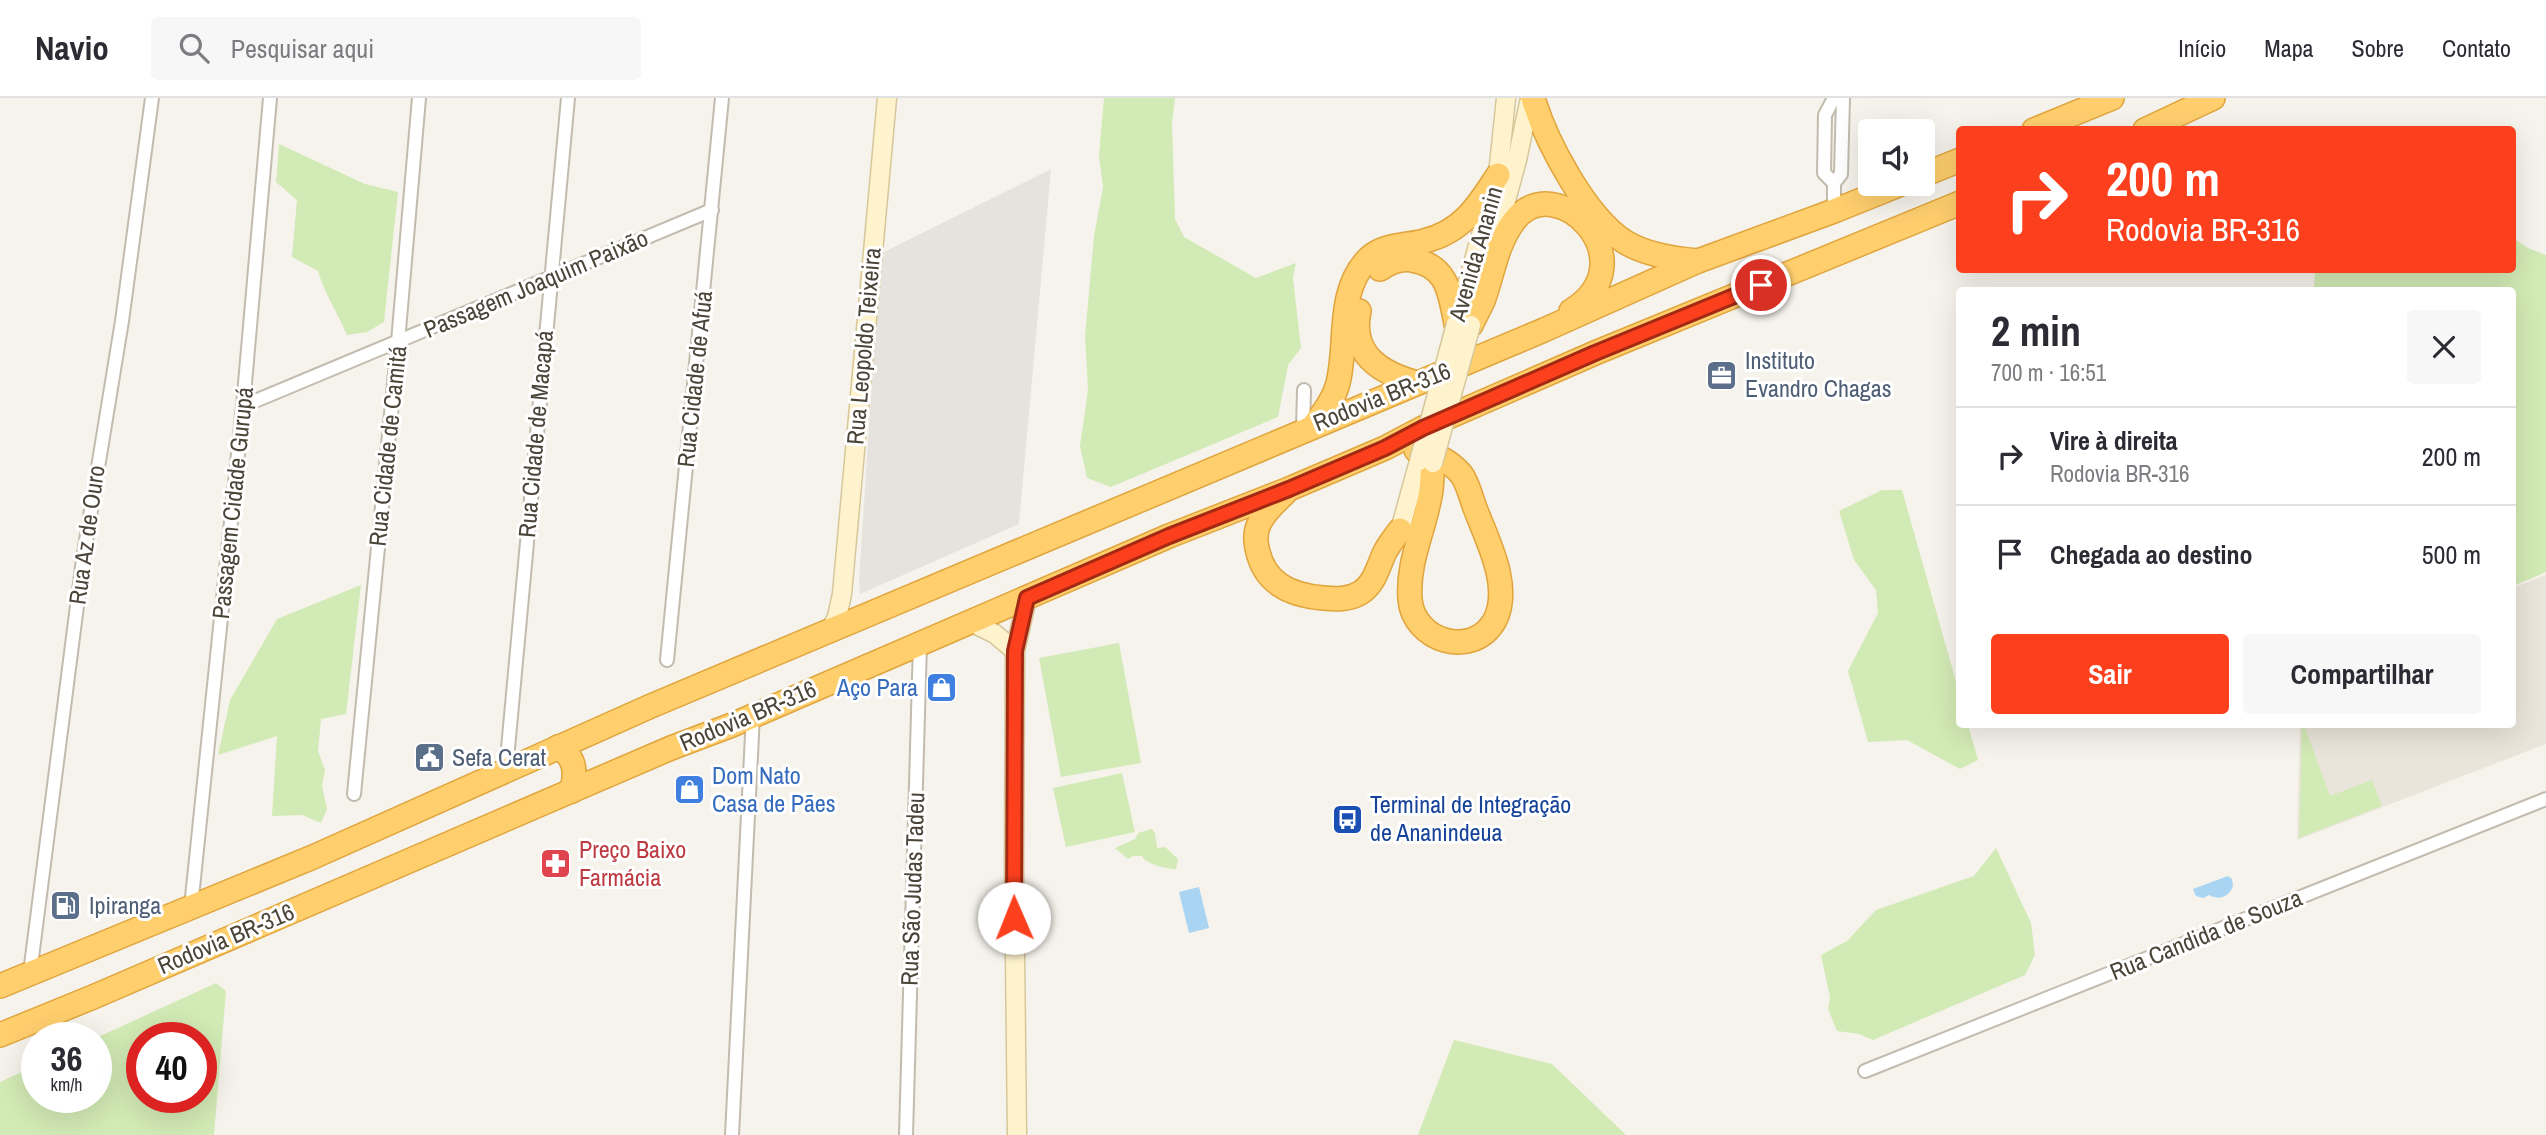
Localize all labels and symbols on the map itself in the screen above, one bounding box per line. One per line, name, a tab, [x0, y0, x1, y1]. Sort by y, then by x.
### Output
street label: Avenida Ananin	[1440, 183, 1510, 326]
street label: Passagem Joaquim Paixão	[419, 221, 653, 345]
street label: Rua Leopoldo Teixeira	[838, 246, 888, 446]
pin	[1731, 255, 1791, 315]
street label: Rua Cidade de Afuá	[669, 289, 719, 469]
street label: Rua Cidade de Macapá	[510, 329, 560, 539]
street label: Rua Cidade de Camitá	[361, 344, 413, 548]
place label: Instituto Evandro Chagas	[1745, 344, 1892, 404]
street label: Rodovia BR-316	[1308, 354, 1455, 438]
office icon: Instituto Evandro Chagas	[1705, 358, 1739, 392]
street label: Passagem Cidade Gurupá	[204, 385, 260, 620]
street label: Rua Az de Ouro	[60, 463, 112, 606]
place label: Aço Para	[836, 671, 918, 703]
shop icon: Aço Para	[924, 671, 958, 705]
street label: Rodovia BR-316	[674, 672, 821, 758]
public building icon: Sefa Cerat	[412, 741, 446, 775]
place label: Sefa Cerat	[452, 741, 547, 773]
place label: Dom Nato Casa de Pães	[712, 759, 836, 819]
shop icon: Dom Nato Casa de Pães	[672, 773, 706, 807]
place label: Terminal de Integração de Ananindeua	[1370, 788, 1571, 848]
street label: Rua São Judas Tadeu	[893, 792, 931, 986]
bus stop icon: Terminal de Integração de Ananindeua	[1330, 802, 1364, 836]
place label: Preço Baixo Farmácia	[579, 833, 686, 893]
pharmacy icon: Preço Baixo Farmácia	[539, 847, 573, 881]
position arrow	[977, 881, 1051, 955]
street label: Rua Candida de Souza	[2105, 881, 2307, 987]
fuel station icon: Ipiranga	[49, 889, 83, 923]
place label: Ipiranga	[89, 889, 161, 921]
street label: Rodovia BR-316	[152, 895, 299, 981]
speed limit sign: 40	[126, 1022, 217, 1113]

